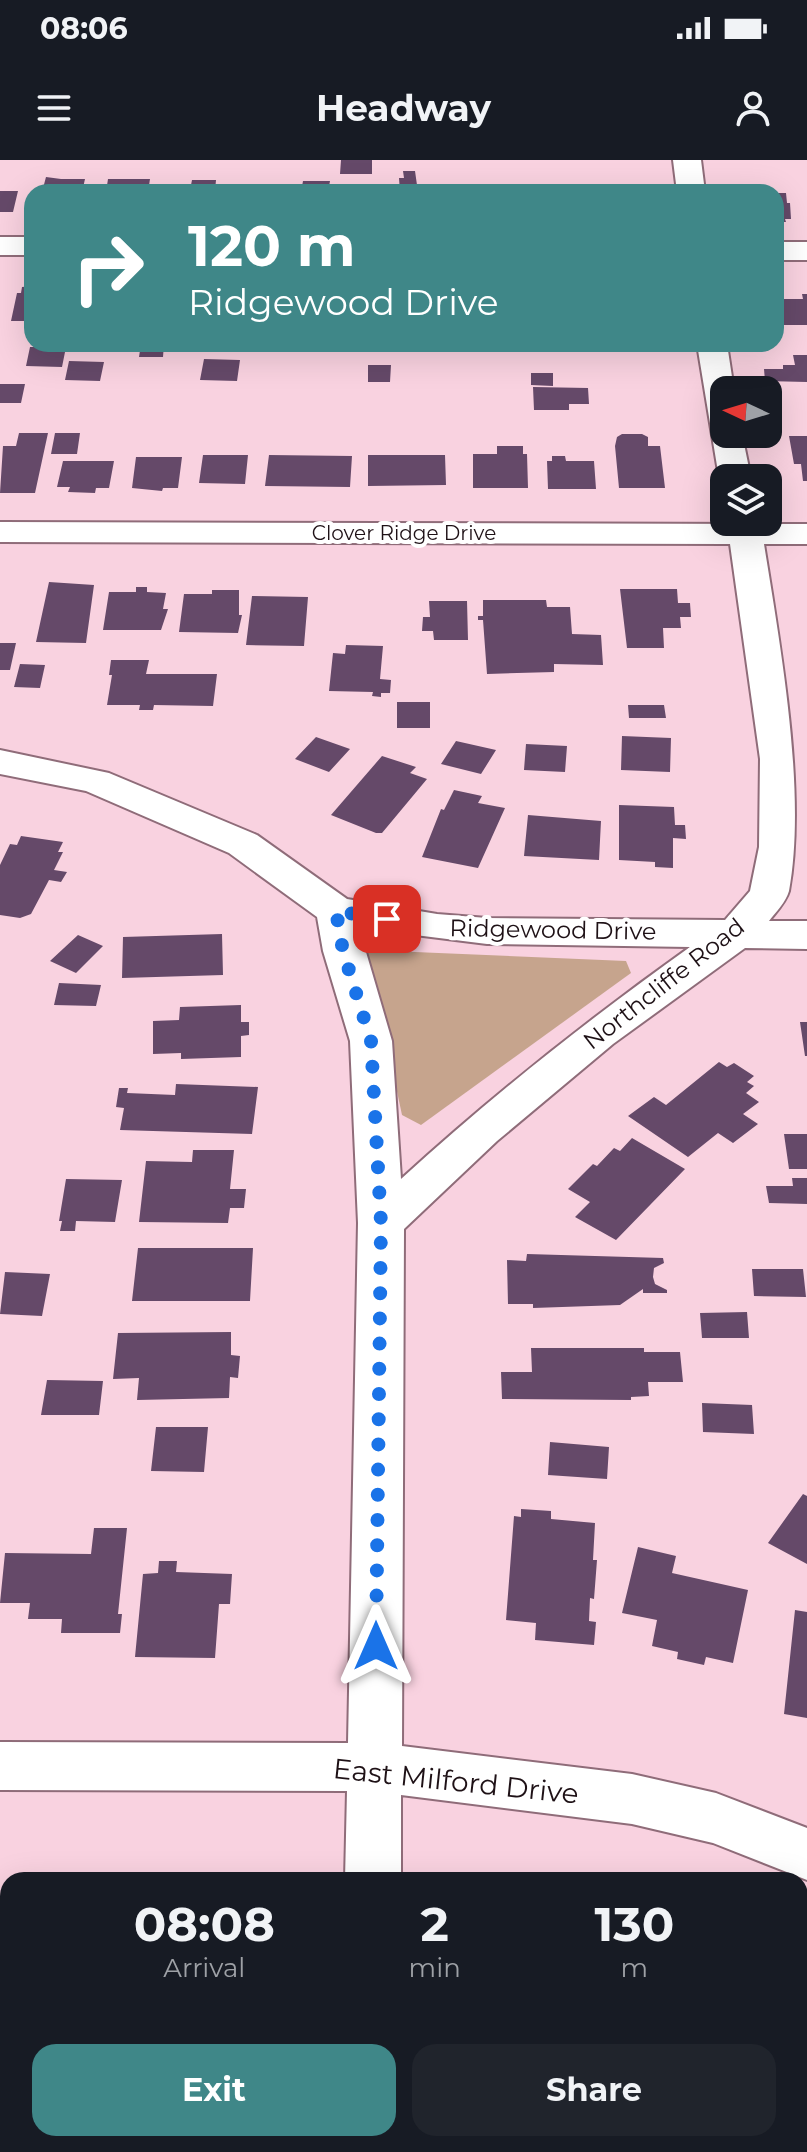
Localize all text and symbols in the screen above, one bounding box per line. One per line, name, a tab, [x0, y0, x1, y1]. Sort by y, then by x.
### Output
text: 08:06	[40, 10, 128, 47]
icon: menu	[32, 86, 76, 130]
text: Headway	[316, 86, 491, 130]
icon: person	[731, 86, 775, 130]
text: 120 m	[188, 212, 356, 280]
icon: right	[56, 216, 160, 320]
text: Ridgewood Drive	[188, 280, 499, 324]
north arrow	[710, 376, 782, 448]
map controls	[710, 376, 782, 536]
button: layers	[710, 464, 782, 536]
street label: Clover Ridge Drive	[312, 521, 496, 545]
pin	[353, 885, 421, 953]
icon: arrive	[365, 897, 409, 941]
street label: Northcliffe Road	[577, 912, 750, 1055]
street label: Ridgewood Drive	[449, 913, 657, 946]
position arrow	[334, 1604, 418, 1688]
street label: East Milford Drive	[332, 1751, 580, 1811]
text: 08:08	[134, 1895, 275, 1953]
text: 2	[420, 1895, 449, 1953]
text: 130	[594, 1895, 674, 1953]
text: Arrival	[163, 1952, 245, 1984]
text: min	[409, 1952, 461, 1984]
text: m	[621, 1952, 648, 1984]
button: Exit	[32, 2044, 396, 2136]
button: Share	[412, 2044, 776, 2136]

